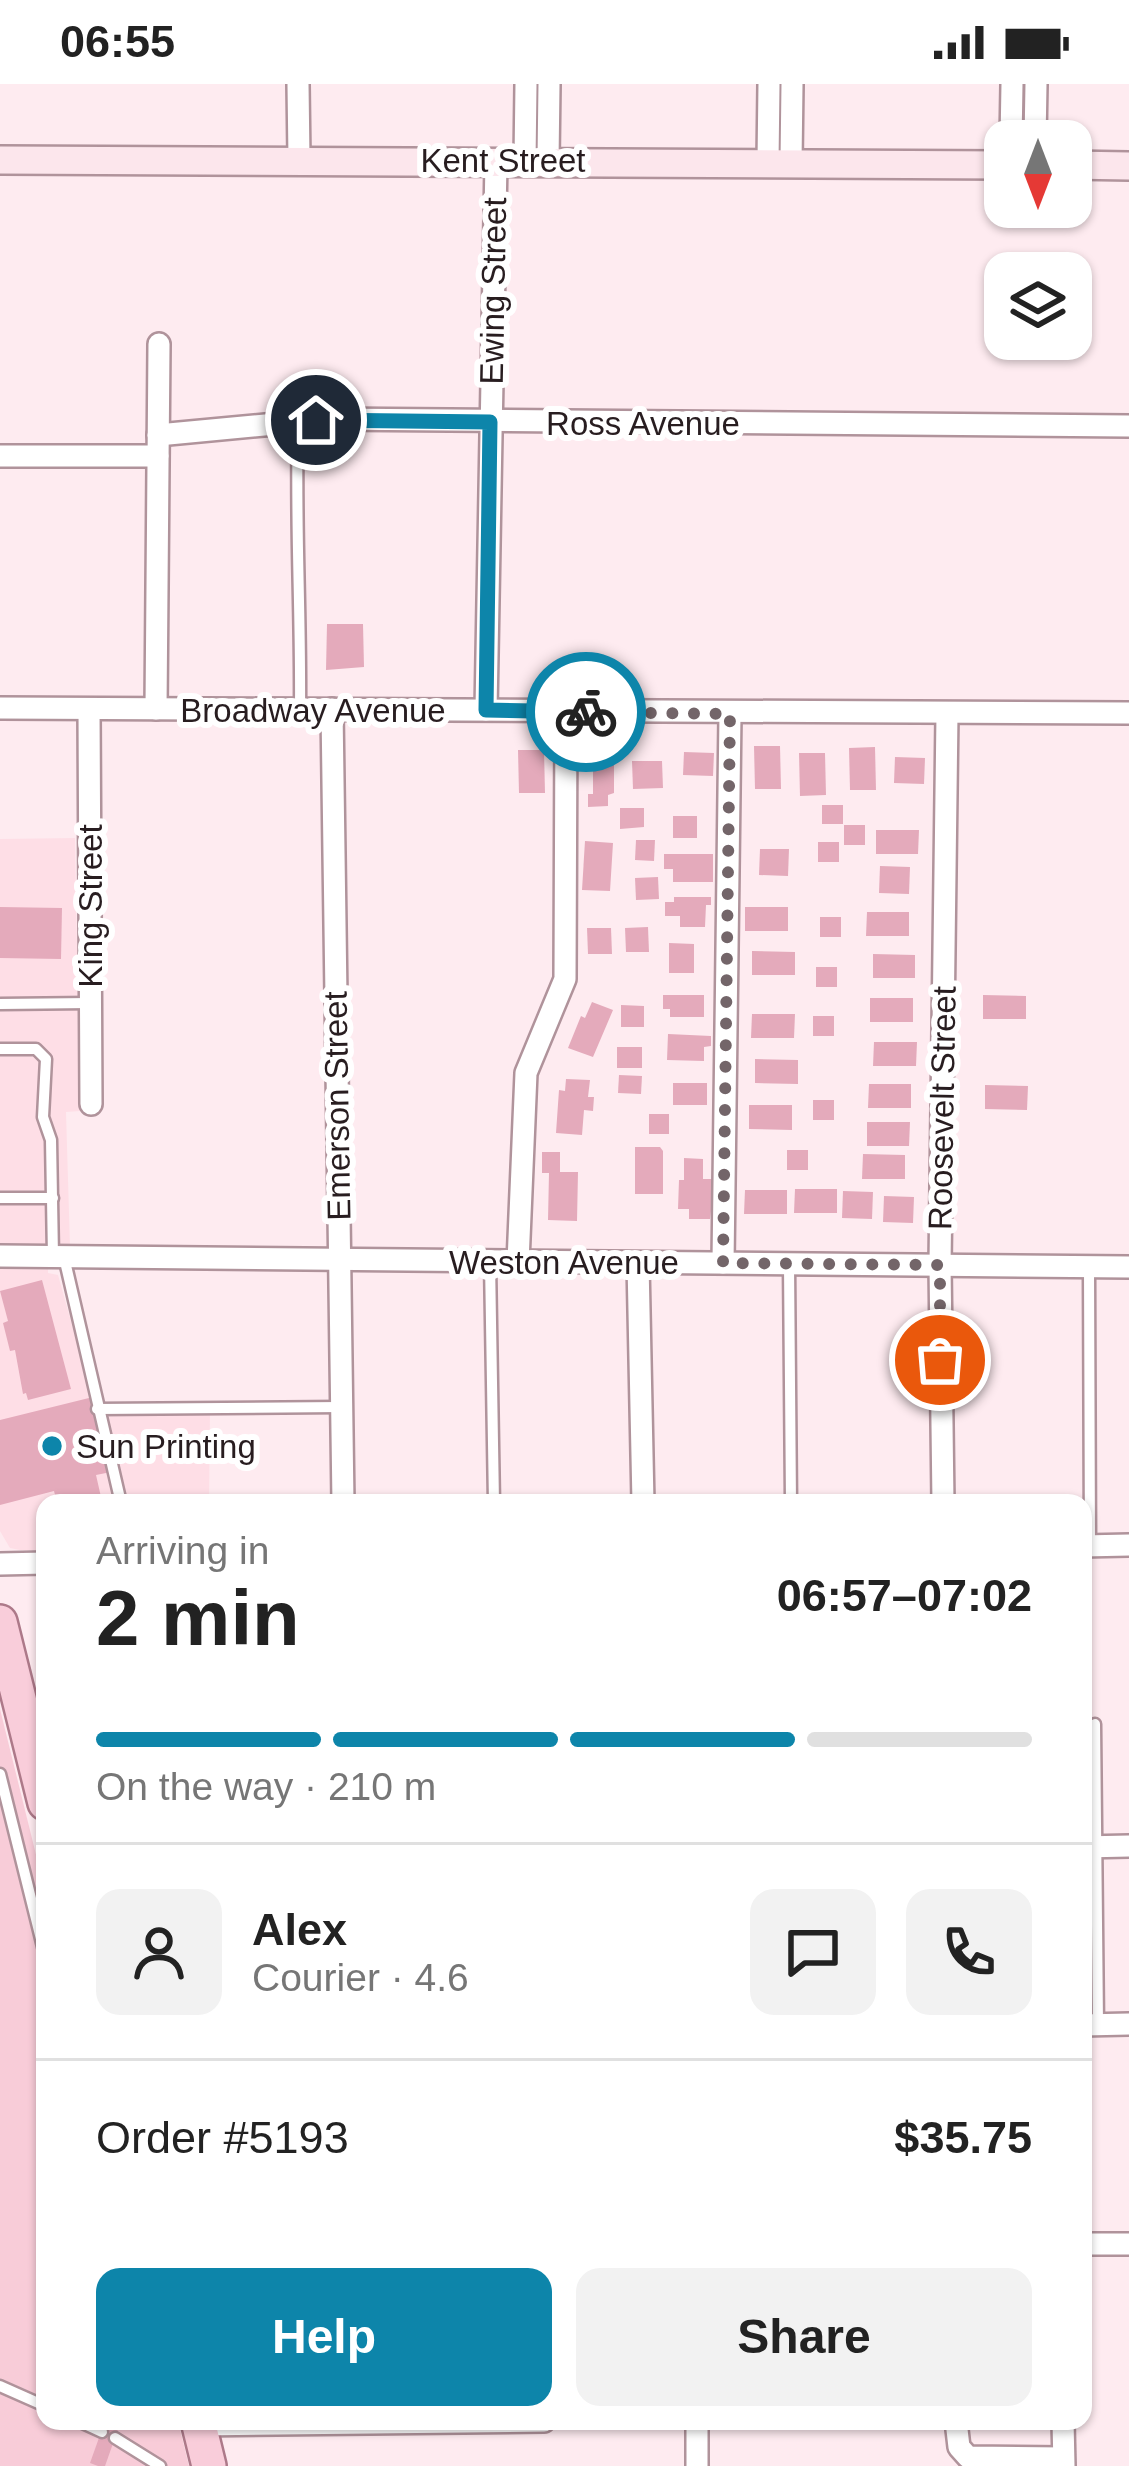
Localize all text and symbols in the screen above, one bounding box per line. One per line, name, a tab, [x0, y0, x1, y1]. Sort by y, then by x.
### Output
text: 06:55	[60, 16, 175, 67]
north arrow	[984, 120, 1092, 228]
map controls	[984, 120, 1092, 360]
street label: Kent Street	[420, 142, 586, 179]
street label: Ewing Street	[473, 197, 513, 385]
button: layers	[984, 252, 1092, 360]
pin	[265, 369, 367, 471]
icon: home	[283, 387, 349, 453]
street label: Ross Avenue	[546, 405, 740, 442]
courier	[526, 652, 646, 772]
icon: bike	[553, 679, 619, 745]
street label: Broadway Avenue	[180, 692, 446, 729]
street label: King Street	[72, 824, 109, 988]
street label: Roosevelt Street	[921, 986, 963, 1230]
street label: Emerson Street	[317, 991, 357, 1221]
street label: Weston Avenue	[449, 1244, 679, 1281]
pin	[889, 1309, 991, 1411]
icon: bag	[907, 1327, 973, 1393]
place label: Sun Printing	[76, 1428, 256, 1465]
marker: Sun Printing	[39, 1433, 65, 1459]
text: Arriving in	[96, 1529, 269, 1572]
text: 06:57–07:02	[777, 1570, 1032, 1621]
text: 2 min	[96, 1574, 300, 1662]
text: On the way · 210 m	[96, 1765, 436, 1808]
button: person	[96, 1889, 222, 2015]
button: chat	[750, 1889, 876, 2015]
button: phone	[906, 1889, 1032, 2015]
text: Alex	[252, 1904, 347, 1955]
text: Courier · 4.6	[252, 1956, 469, 1999]
text: Order #5193	[96, 2112, 349, 2163]
text: $35.75	[894, 2112, 1032, 2163]
button: Help	[96, 2268, 552, 2406]
button: Share	[576, 2268, 1032, 2406]

